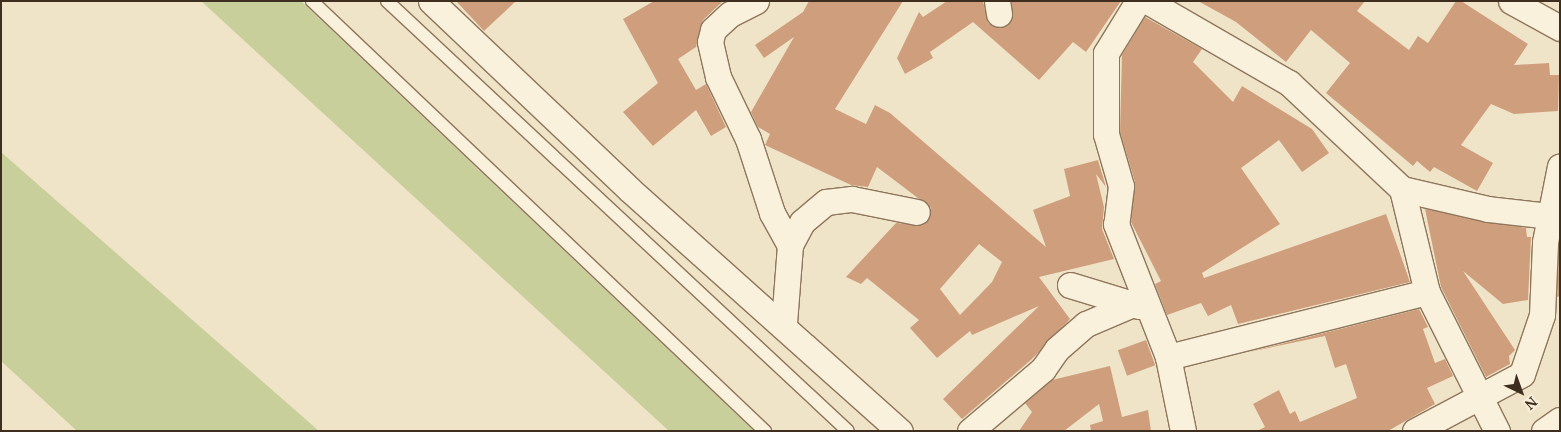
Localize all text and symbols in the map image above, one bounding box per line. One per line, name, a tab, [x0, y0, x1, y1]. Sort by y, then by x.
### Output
north arrow	[1496, 367, 1546, 417]
text: N	[1521, 393, 1542, 414]

